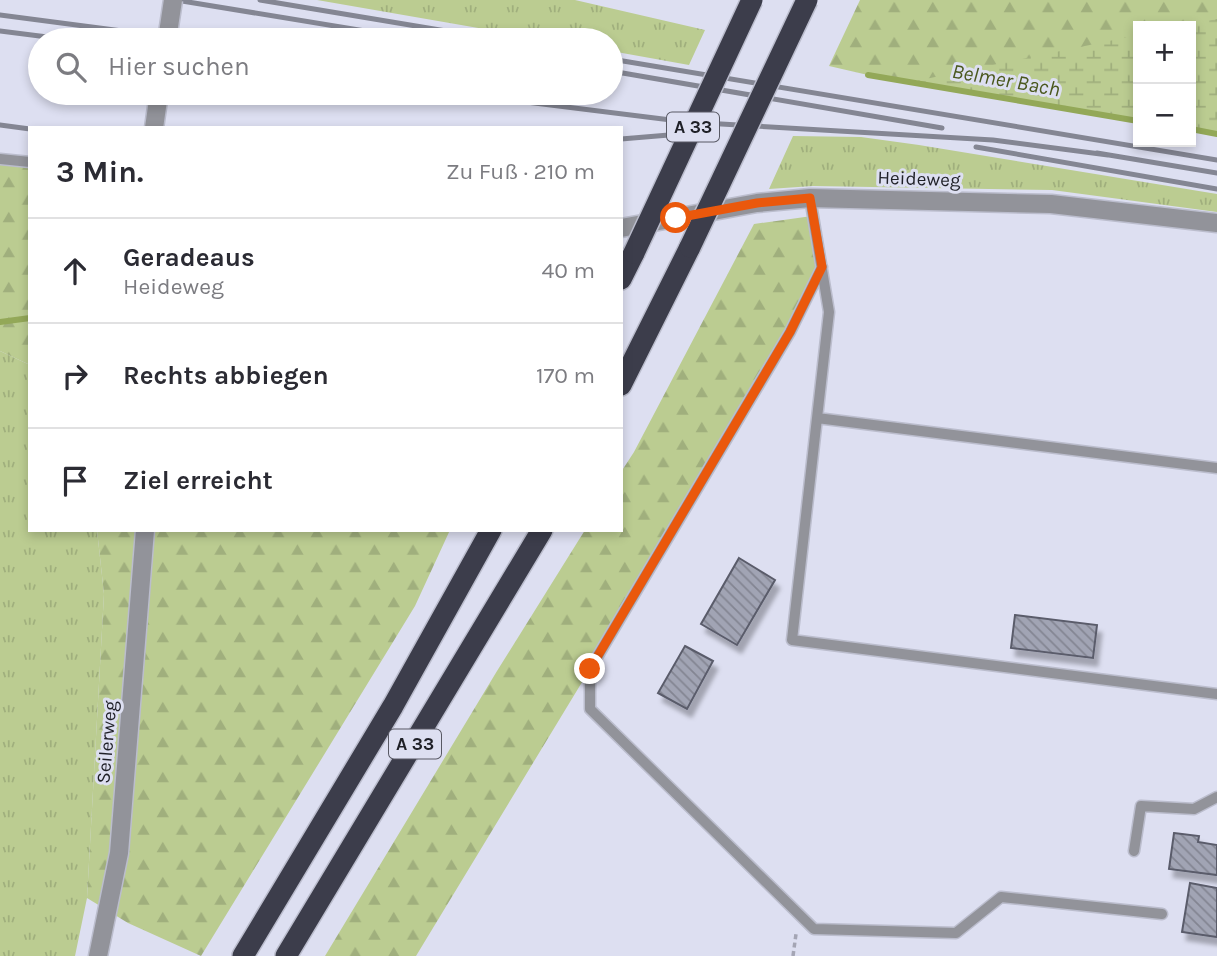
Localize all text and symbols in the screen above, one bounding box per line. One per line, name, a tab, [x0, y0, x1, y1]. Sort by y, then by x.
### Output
map controls	[1133, 21, 1196, 147]
button: +	[1133, 21, 1196, 84]
search box	[28, 28, 623, 105]
icon: search	[52, 48, 90, 86]
text: Hier suchen	[108, 51, 250, 82]
water label: Belmer Bach	[950, 59, 1062, 101]
button: −	[1133, 84, 1196, 147]
road number: A 33	[667, 112, 719, 142]
text: 3 Min.	[56, 154, 143, 190]
text: Zu Fuß · 210 m	[446, 158, 595, 185]
street label: Heideweg	[877, 167, 961, 191]
route start	[660, 202, 691, 233]
text: Geradeaus	[123, 242, 255, 273]
icon: ahead	[56, 252, 94, 290]
text: 40 m	[542, 257, 595, 284]
text: Heideweg	[123, 273, 224, 300]
icon: right	[56, 357, 94, 395]
text: Rechts abbiegen	[123, 360, 329, 391]
text: 170 m	[536, 362, 595, 389]
icon: arrive	[56, 462, 94, 500]
text: Ziel erreicht	[123, 465, 273, 496]
route end	[574, 653, 605, 684]
street label: Seilerweg	[92, 699, 122, 784]
road number: A 33	[389, 730, 441, 758]

